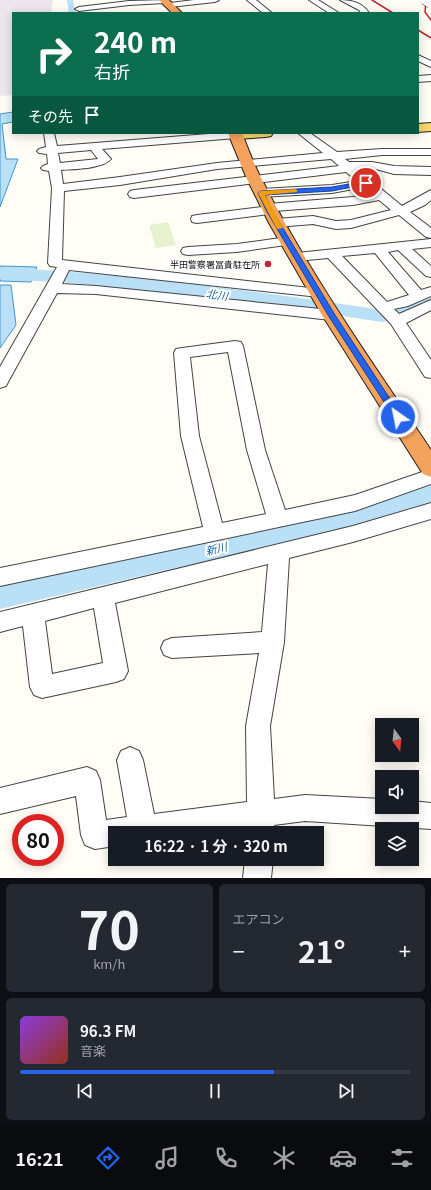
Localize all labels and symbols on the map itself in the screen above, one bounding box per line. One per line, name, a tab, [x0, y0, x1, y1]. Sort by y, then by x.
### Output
pin	[349, 166, 383, 200]
place label: 半田警察署冨貴駐在所	[170, 258, 260, 271]
marker: 半田警察署冨貴駐在所	[263, 259, 273, 269]
water label: 北川	[205, 285, 230, 303]
position arrow	[377, 396, 419, 438]
water label: 新川	[203, 538, 229, 558]
north arrow	[375, 718, 419, 762]
speed limit sign: 80	[12, 814, 64, 866]

